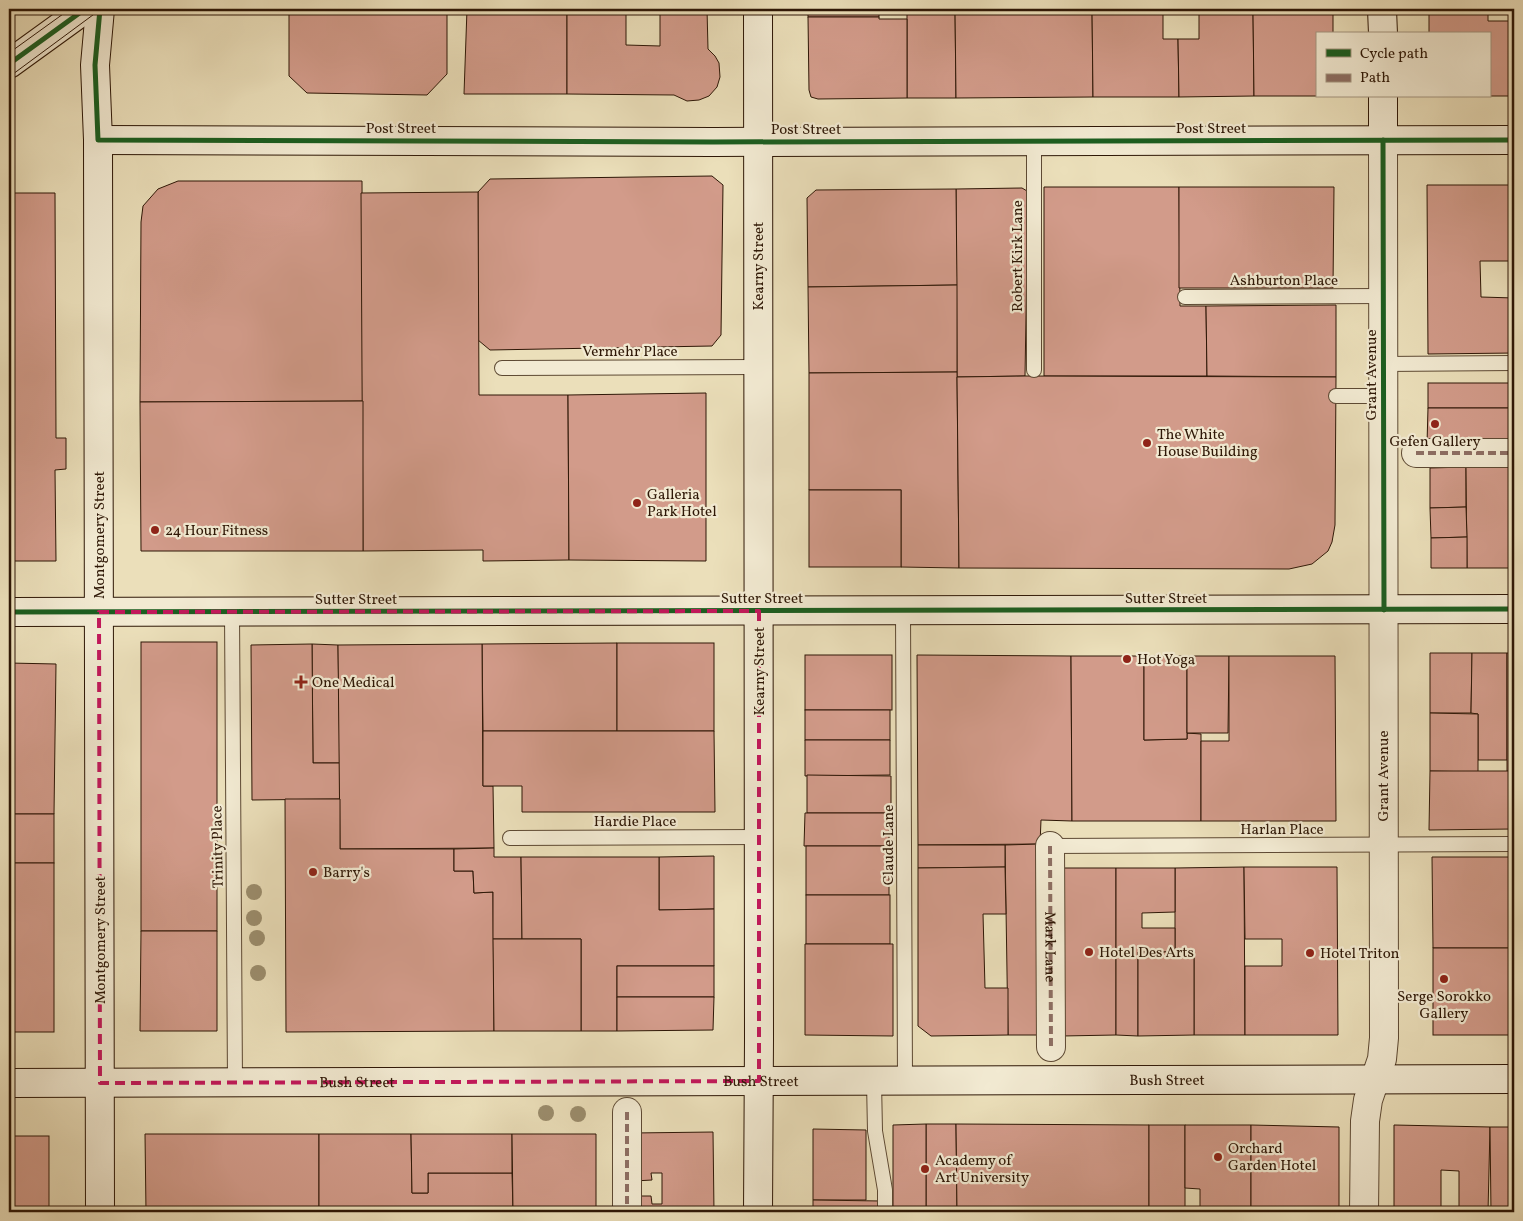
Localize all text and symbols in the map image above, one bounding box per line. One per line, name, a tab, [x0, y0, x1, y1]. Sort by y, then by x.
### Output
legend	[1316, 32, 1490, 98]
text: Cycle path	[1360, 44, 1428, 65]
text: Path	[1360, 68, 1390, 89]
street label: Post Street	[366, 119, 436, 140]
street label: Post Street	[1176, 119, 1246, 140]
street label: Post Street	[771, 120, 841, 141]
street label: Robert Kirk Lane	[1008, 200, 1029, 312]
street label: Kearny Street	[749, 222, 770, 310]
street label: Ashburton Place	[1230, 271, 1338, 292]
street label: Grant Avenue	[1362, 329, 1383, 421]
street label: Vermehr Place	[582, 342, 678, 363]
marker: Gefen Gallery	[1429, 418, 1441, 430]
place label: The White House Building	[1157, 425, 1258, 463]
place label: Gefen Gallery	[1389, 432, 1481, 453]
marker: The White House Building	[1141, 437, 1153, 449]
street label: Montgomery Street	[90, 471, 111, 599]
place label: Galleria Park Hotel	[647, 485, 717, 523]
marker: Galleria Park Hotel	[631, 497, 643, 509]
place label: 24 Hour Fitness	[165, 521, 268, 542]
marker: 24 Hour Fitness	[149, 524, 161, 536]
street label: Sutter Street	[721, 589, 803, 610]
street label: Sutter Street	[1125, 589, 1207, 610]
street label: Sutter Street	[315, 590, 397, 611]
street label: Kearny Street	[750, 627, 771, 715]
place label: Hot Yoga	[1137, 650, 1195, 671]
marker: Hot Yoga	[1121, 653, 1133, 665]
place label: One Medical	[312, 673, 394, 694]
marker: One Medical	[294, 675, 308, 689]
street label: Grant Avenue	[1374, 730, 1395, 822]
street label: Trinity Place	[207, 805, 230, 889]
street label: Claude Lane	[879, 805, 900, 885]
street label: Hardie Place	[594, 812, 676, 833]
street label: Harlan Place	[1240, 820, 1324, 841]
place label: Barry's	[323, 863, 370, 884]
marker: Barry's	[307, 866, 319, 878]
street label: Montgomery Street	[91, 876, 112, 1004]
street label: Mark Lane	[1038, 911, 1060, 983]
place label: Hotel Des Arts	[1099, 943, 1194, 964]
place label: Hotel Triton	[1320, 944, 1400, 965]
marker: Hotel Des Arts	[1083, 946, 1095, 958]
marker: Hotel Triton	[1304, 947, 1316, 959]
marker: Serge Sorokko Gallery	[1438, 973, 1450, 985]
place label: Serge Sorokko Gallery	[1397, 987, 1491, 1025]
street label: Bush Street	[1129, 1071, 1205, 1092]
street label: Bush Street	[723, 1072, 799, 1093]
street label: Bush Street	[319, 1073, 395, 1094]
place label: Orchard Garden Hotel	[1228, 1139, 1316, 1177]
place label: Academy of Art University	[935, 1151, 1029, 1189]
marker: Orchard Garden Hotel	[1212, 1151, 1224, 1163]
marker: Academy of Art University	[919, 1163, 931, 1175]

